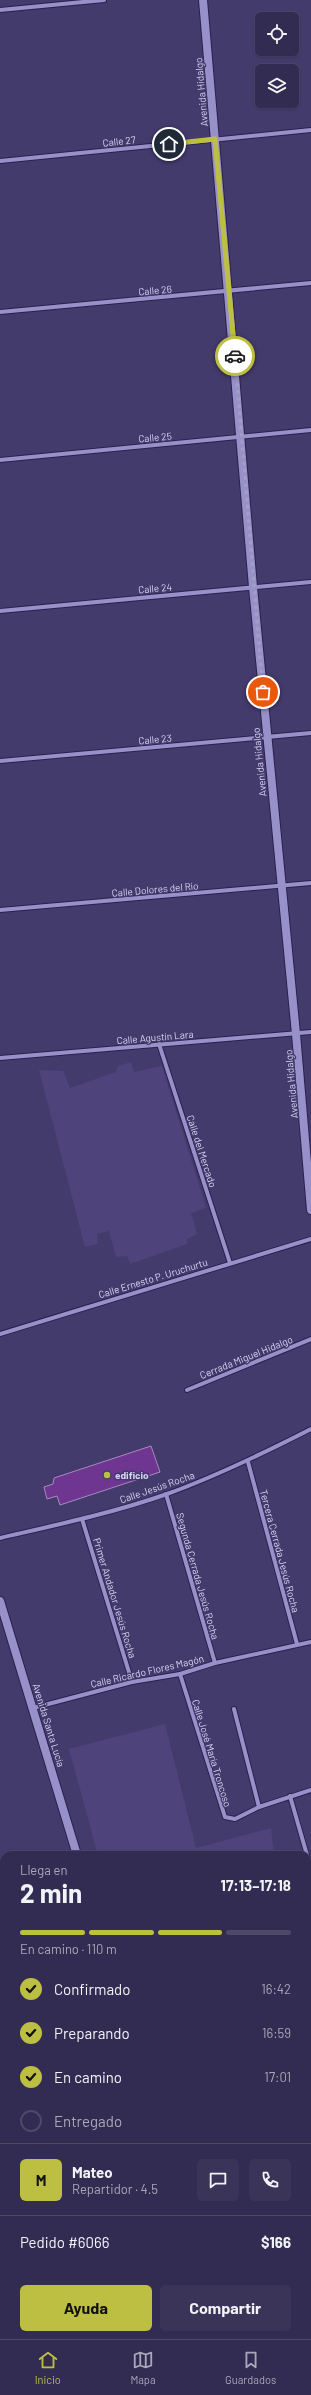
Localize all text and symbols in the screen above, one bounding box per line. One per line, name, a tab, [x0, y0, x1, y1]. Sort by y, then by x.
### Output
map controls	[255, 12, 299, 108]
button: locate	[255, 12, 299, 56]
street label: Avenida Hidalgo	[192, 57, 210, 127]
button: layers	[255, 64, 299, 108]
pin	[152, 127, 186, 161]
street label: Calle 27	[102, 133, 136, 149]
icon: home	[158, 133, 180, 155]
street label: Calle 26	[138, 283, 172, 297]
courier	[215, 336, 255, 376]
icon: car	[224, 345, 246, 367]
street label: Calle 25	[138, 430, 172, 444]
street label: Calle 24	[138, 581, 172, 595]
pin	[246, 675, 280, 709]
icon: bag	[252, 681, 274, 703]
street label: Avenida Hidalgo	[249, 727, 269, 797]
street label: Calle 23	[138, 732, 172, 746]
street label: Calle Dolores del Río	[111, 879, 199, 899]
street label: Calle Agustín Lara	[116, 1028, 194, 1046]
street label: Avenida Hidalgo	[282, 1049, 300, 1119]
street label: Calle del Mercado	[185, 1113, 219, 1189]
street label: Calle Ernesto P. Uruchurtu	[97, 1256, 209, 1300]
street label: Cerrada Miguel Hidalgo	[198, 1333, 294, 1381]
place label: edificio	[115, 1469, 149, 1481]
street label: Calle Jesús Rocha	[118, 1469, 196, 1505]
marker: edificio	[102, 1470, 112, 1480]
street label: Tercera Cerrada Jesús Rocha	[258, 1488, 302, 1614]
street label: Segunda Cerrada Jesús Rocha	[174, 1511, 222, 1641]
street label: Primer Andador Jesús Rocha	[91, 1536, 139, 1660]
street label: Calle Ricardo Flores Magón	[89, 1652, 205, 1690]
street label: Avenida Santa Lucía	[31, 1682, 67, 1768]
street label: Calle José María Troncoso	[190, 1698, 234, 1808]
text: Llega en	[20, 1862, 67, 1878]
text: 17:13–17:18	[221, 1876, 291, 1894]
text: 2 min	[20, 1877, 82, 1908]
text: En camino · 110 m	[20, 1941, 117, 1957]
icon: check	[20, 1978, 42, 2000]
text: Confirmado	[54, 1980, 130, 1998]
text: 16:42	[261, 1981, 291, 1997]
icon: check	[20, 2022, 42, 2044]
text: Preparando	[54, 2024, 130, 2042]
text: 16:59	[262, 2025, 291, 2041]
icon: check	[20, 2066, 42, 2088]
text: En camino	[54, 2068, 122, 2086]
text: 17:01	[264, 2069, 291, 2085]
text: Entregado	[54, 2112, 122, 2130]
button: chat	[197, 2159, 239, 2201]
button: phone	[249, 2159, 291, 2201]
text: Mateo	[72, 2163, 113, 2181]
text: M	[36, 2171, 46, 2189]
text: Repartidor · 4.5	[72, 2181, 158, 2197]
text: Pedido #6066	[20, 2233, 110, 2251]
text: $166	[261, 2233, 291, 2251]
button: Ayuda	[20, 2285, 152, 2331]
button: Compartir	[160, 2285, 291, 2331]
tab: Inicio	[35, 2349, 61, 2386]
tab: Mapa	[130, 2349, 156, 2386]
tab: Guardados	[225, 2349, 276, 2386]

